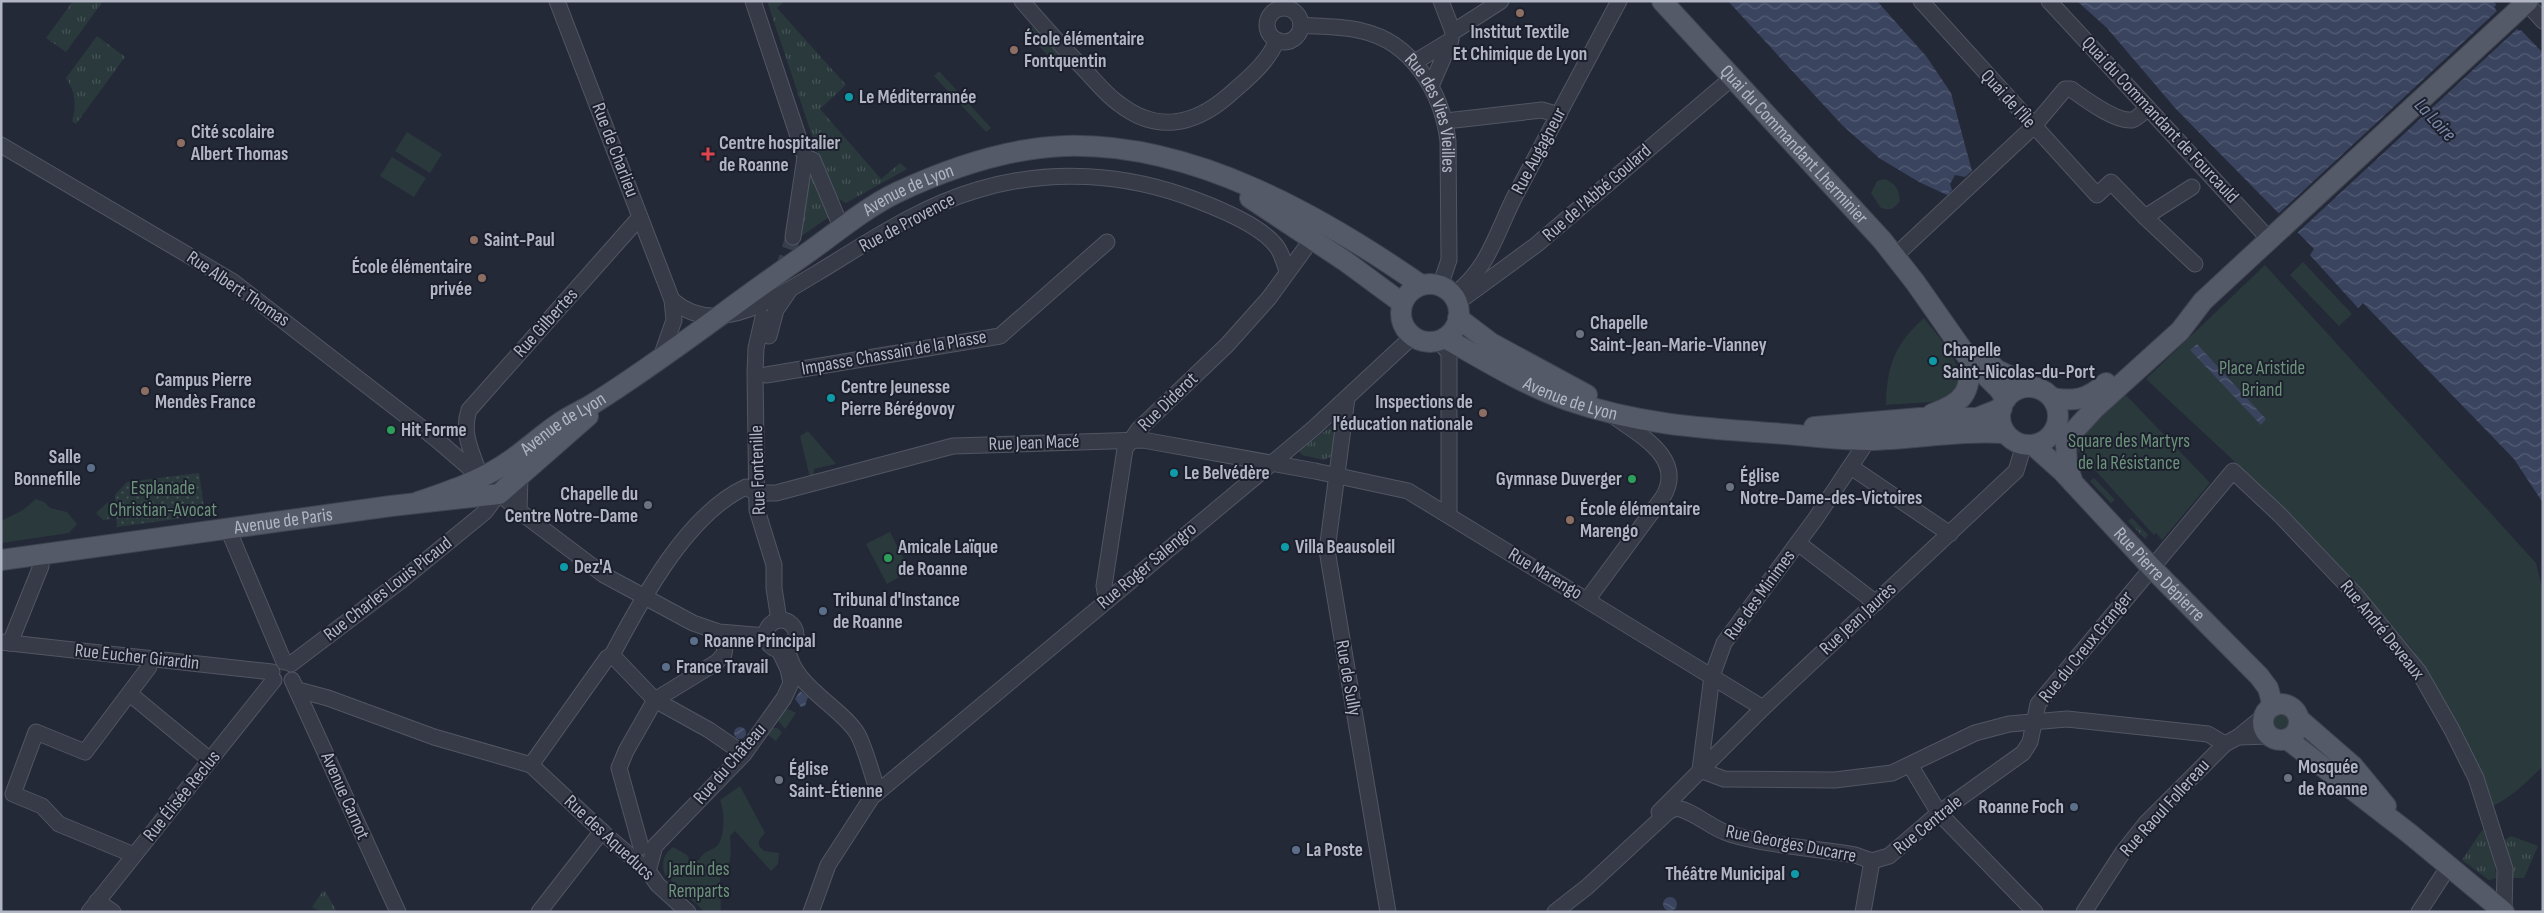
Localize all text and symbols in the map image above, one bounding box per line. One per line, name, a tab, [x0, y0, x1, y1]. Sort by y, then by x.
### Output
marker: Institut Textile Et Chimique de Lyon	[1514, 7, 1526, 19]
place label: Institut Textile Et Chimique de Lyon	[1453, 21, 1587, 66]
place label: École élémentaire Fontquentin	[1024, 28, 1144, 73]
street label: Quai du Commandant de Fourcauld	[2077, 32, 2243, 208]
marker: École élémentaire Fontquentin	[1008, 44, 1020, 56]
street label: Rue des Vies Vieilles	[1400, 48, 1460, 173]
street label: Quai du Commandant Lherminier	[1715, 60, 1873, 229]
street label: Quai de l'Île	[1976, 65, 2040, 133]
place label: Le Méditerrannée	[859, 86, 976, 109]
marker: Le Méditerrannée	[843, 91, 855, 103]
water label: La Loire	[2409, 93, 2461, 147]
street label: Rue de Charlieu	[587, 100, 643, 200]
street label: Rue Augagneur	[1507, 103, 1572, 198]
place label: Cité scolaire Albert Thomas	[190, 121, 288, 166]
place label: Centre hospitalier de Roanne	[719, 132, 841, 177]
marker: Cité scolaire Albert Thomas	[175, 137, 187, 149]
street label: Rue de l'Abbé Goulard	[1538, 140, 1656, 246]
marker: Centre hospitalier de Roanne	[701, 147, 715, 161]
street label: Avenue de Lyon	[858, 159, 957, 222]
street label: Rue de Provence	[855, 188, 959, 258]
place label: Saint-Paul	[484, 229, 555, 252]
marker: Saint-Paul	[468, 234, 480, 246]
street label: Rue Albert Thomas	[182, 246, 294, 332]
place label: École élémentaire privée	[352, 256, 472, 301]
marker: École élémentaire privée	[476, 272, 488, 284]
street label: Rue Gilbertes	[509, 283, 583, 362]
place label: Chapelle Saint-Jean-Marie-Vianney	[1590, 312, 1767, 357]
street label: Impasse Chassain de la Plasse	[800, 325, 988, 381]
marker: Chapelle Saint-Jean-Marie-Vianney	[1574, 328, 1586, 340]
place label: Chapelle Saint-Nicolas-du-Port	[1943, 339, 2095, 384]
marker: Chapelle Saint-Nicolas-du-Port	[1927, 355, 1939, 367]
park label: Place Aristide Briand	[2219, 357, 2305, 402]
street label: Rue Diderot	[1133, 368, 1203, 436]
place label: Campus Pierre Mendès France	[155, 369, 256, 414]
street label: Avenue de Lyon	[1519, 371, 1620, 426]
place label: Centre Jeunesse Pierre Bérégovoy	[841, 376, 955, 421]
marker: Campus Pierre Mendès France	[139, 385, 151, 397]
street label: Avenue de Lyon	[515, 387, 610, 461]
place label: Inspections de l'éducation nationale	[1333, 391, 1473, 436]
marker: Centre Jeunesse Pierre Bérégovoy	[825, 392, 837, 404]
marker: Inspections de l'éducation nationale	[1477, 407, 1489, 419]
place label: Hit Forme	[401, 419, 467, 442]
marker: Hit Forme	[385, 424, 397, 436]
street label: Rue Fontenille	[745, 425, 771, 515]
street label: Rue Jean Macé	[988, 430, 1080, 456]
park label: Square des Martyrs de la Résistance	[2068, 430, 2190, 475]
place label: Salle Bonnefille	[14, 446, 81, 491]
marker: Salle Bonnefille	[85, 462, 97, 474]
place label: Le Belvédère	[1184, 462, 1270, 485]
place label: Église Notre-Dame-des-Victoires	[1740, 465, 1922, 510]
marker: Le Belvédère	[1168, 467, 1180, 479]
place label: Gymnase Duverger	[1496, 468, 1622, 491]
marker: Gymnase Duverger	[1626, 473, 1638, 485]
park label: Esplanade Christian-Avocat	[109, 477, 217, 522]
marker: Église Notre-Dame-des-Victoires	[1724, 481, 1736, 493]
place label: Chapelle du Centre Notre-Dame	[505, 483, 638, 528]
place label: École élémentaire Marengo	[1580, 498, 1700, 543]
marker: Chapelle du Centre Notre-Dame	[642, 499, 654, 511]
street label: Avenue de Paris	[232, 503, 334, 539]
marker: École élémentaire Marengo	[1564, 514, 1576, 526]
street label: Rue Roger Salengro	[1093, 518, 1201, 614]
street label: Rue Pierre Dépierre	[2109, 523, 2210, 626]
street label: Rue Charles Louis Picaud	[319, 532, 457, 646]
place label: Amicale Laïque de Roanne	[897, 536, 998, 581]
place label: Villa Beausoleil	[1295, 536, 1395, 559]
marker: Villa Beausoleil	[1279, 541, 1291, 553]
street label: Rue Marengo	[1504, 543, 1586, 605]
street label: Rue des Minimes	[1720, 545, 1801, 645]
marker: Amicale Laïque de Roanne	[882, 552, 894, 564]
place label: Dez'A	[574, 556, 613, 579]
marker: Dez'A	[558, 561, 570, 573]
street label: Rue André Deveaux	[2335, 575, 2429, 685]
street label: Rue Jean Jaurès	[1815, 578, 1901, 660]
street label: Rue du Creux Granger	[2034, 586, 2138, 707]
place label: Tribunal d'Instance de Roanne	[833, 589, 960, 634]
marker: Tribunal d'Instance de Roanne	[817, 605, 829, 617]
place label: Roanne Principal	[704, 630, 816, 653]
marker: Roanne Principal	[688, 635, 700, 647]
street label: Rue de Sully	[1330, 638, 1366, 718]
street label: Rue Eucher Girardin	[74, 639, 200, 675]
place label: France Travail	[676, 656, 768, 679]
marker: France Travail	[660, 661, 672, 673]
street label: Rue du Château	[689, 719, 771, 809]
street label: Rue Élisée Reclus	[138, 746, 226, 846]
street label: Avenue Carnot	[315, 748, 374, 843]
street label: Rue Raoul Follereau	[2115, 755, 2215, 861]
place label: Mosquée de Roanne	[2298, 756, 2368, 801]
place label: Église Saint-Étienne	[789, 758, 883, 803]
marker: Mosquée de Roanne	[2282, 772, 2294, 784]
marker: Église Saint-Étienne	[773, 774, 785, 786]
street label: Rue des Aqueducs	[559, 790, 659, 886]
street label: Rue Centrale	[1889, 790, 1967, 860]
place label: Roanne Foch	[1979, 796, 2064, 819]
marker: Roanne Foch	[2068, 801, 2080, 813]
street label: Rue Georges Ducarre	[1724, 820, 1858, 868]
place label: La Poste	[1306, 839, 1363, 862]
marker: La Poste	[1290, 844, 1302, 856]
park label: Jardin des Remparts	[667, 858, 730, 903]
place label: Théâtre Municipal	[1665, 863, 1785, 886]
marker: Théâtre Municipal	[1789, 868, 1801, 880]

